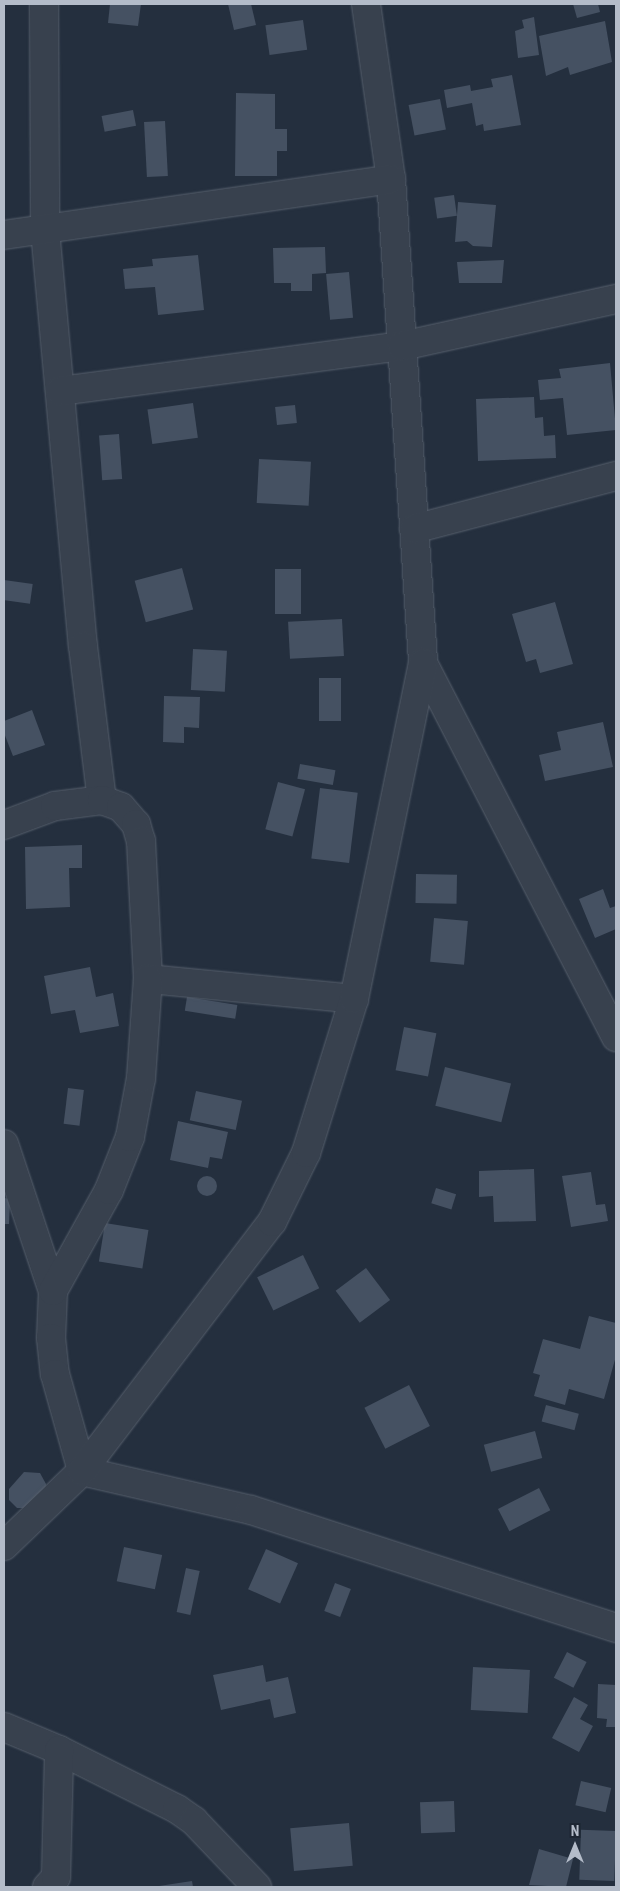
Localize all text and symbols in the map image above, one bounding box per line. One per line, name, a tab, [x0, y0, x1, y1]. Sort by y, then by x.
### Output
north arrow	[550, 1821, 600, 1871]
text: N	[571, 1823, 579, 1839]

